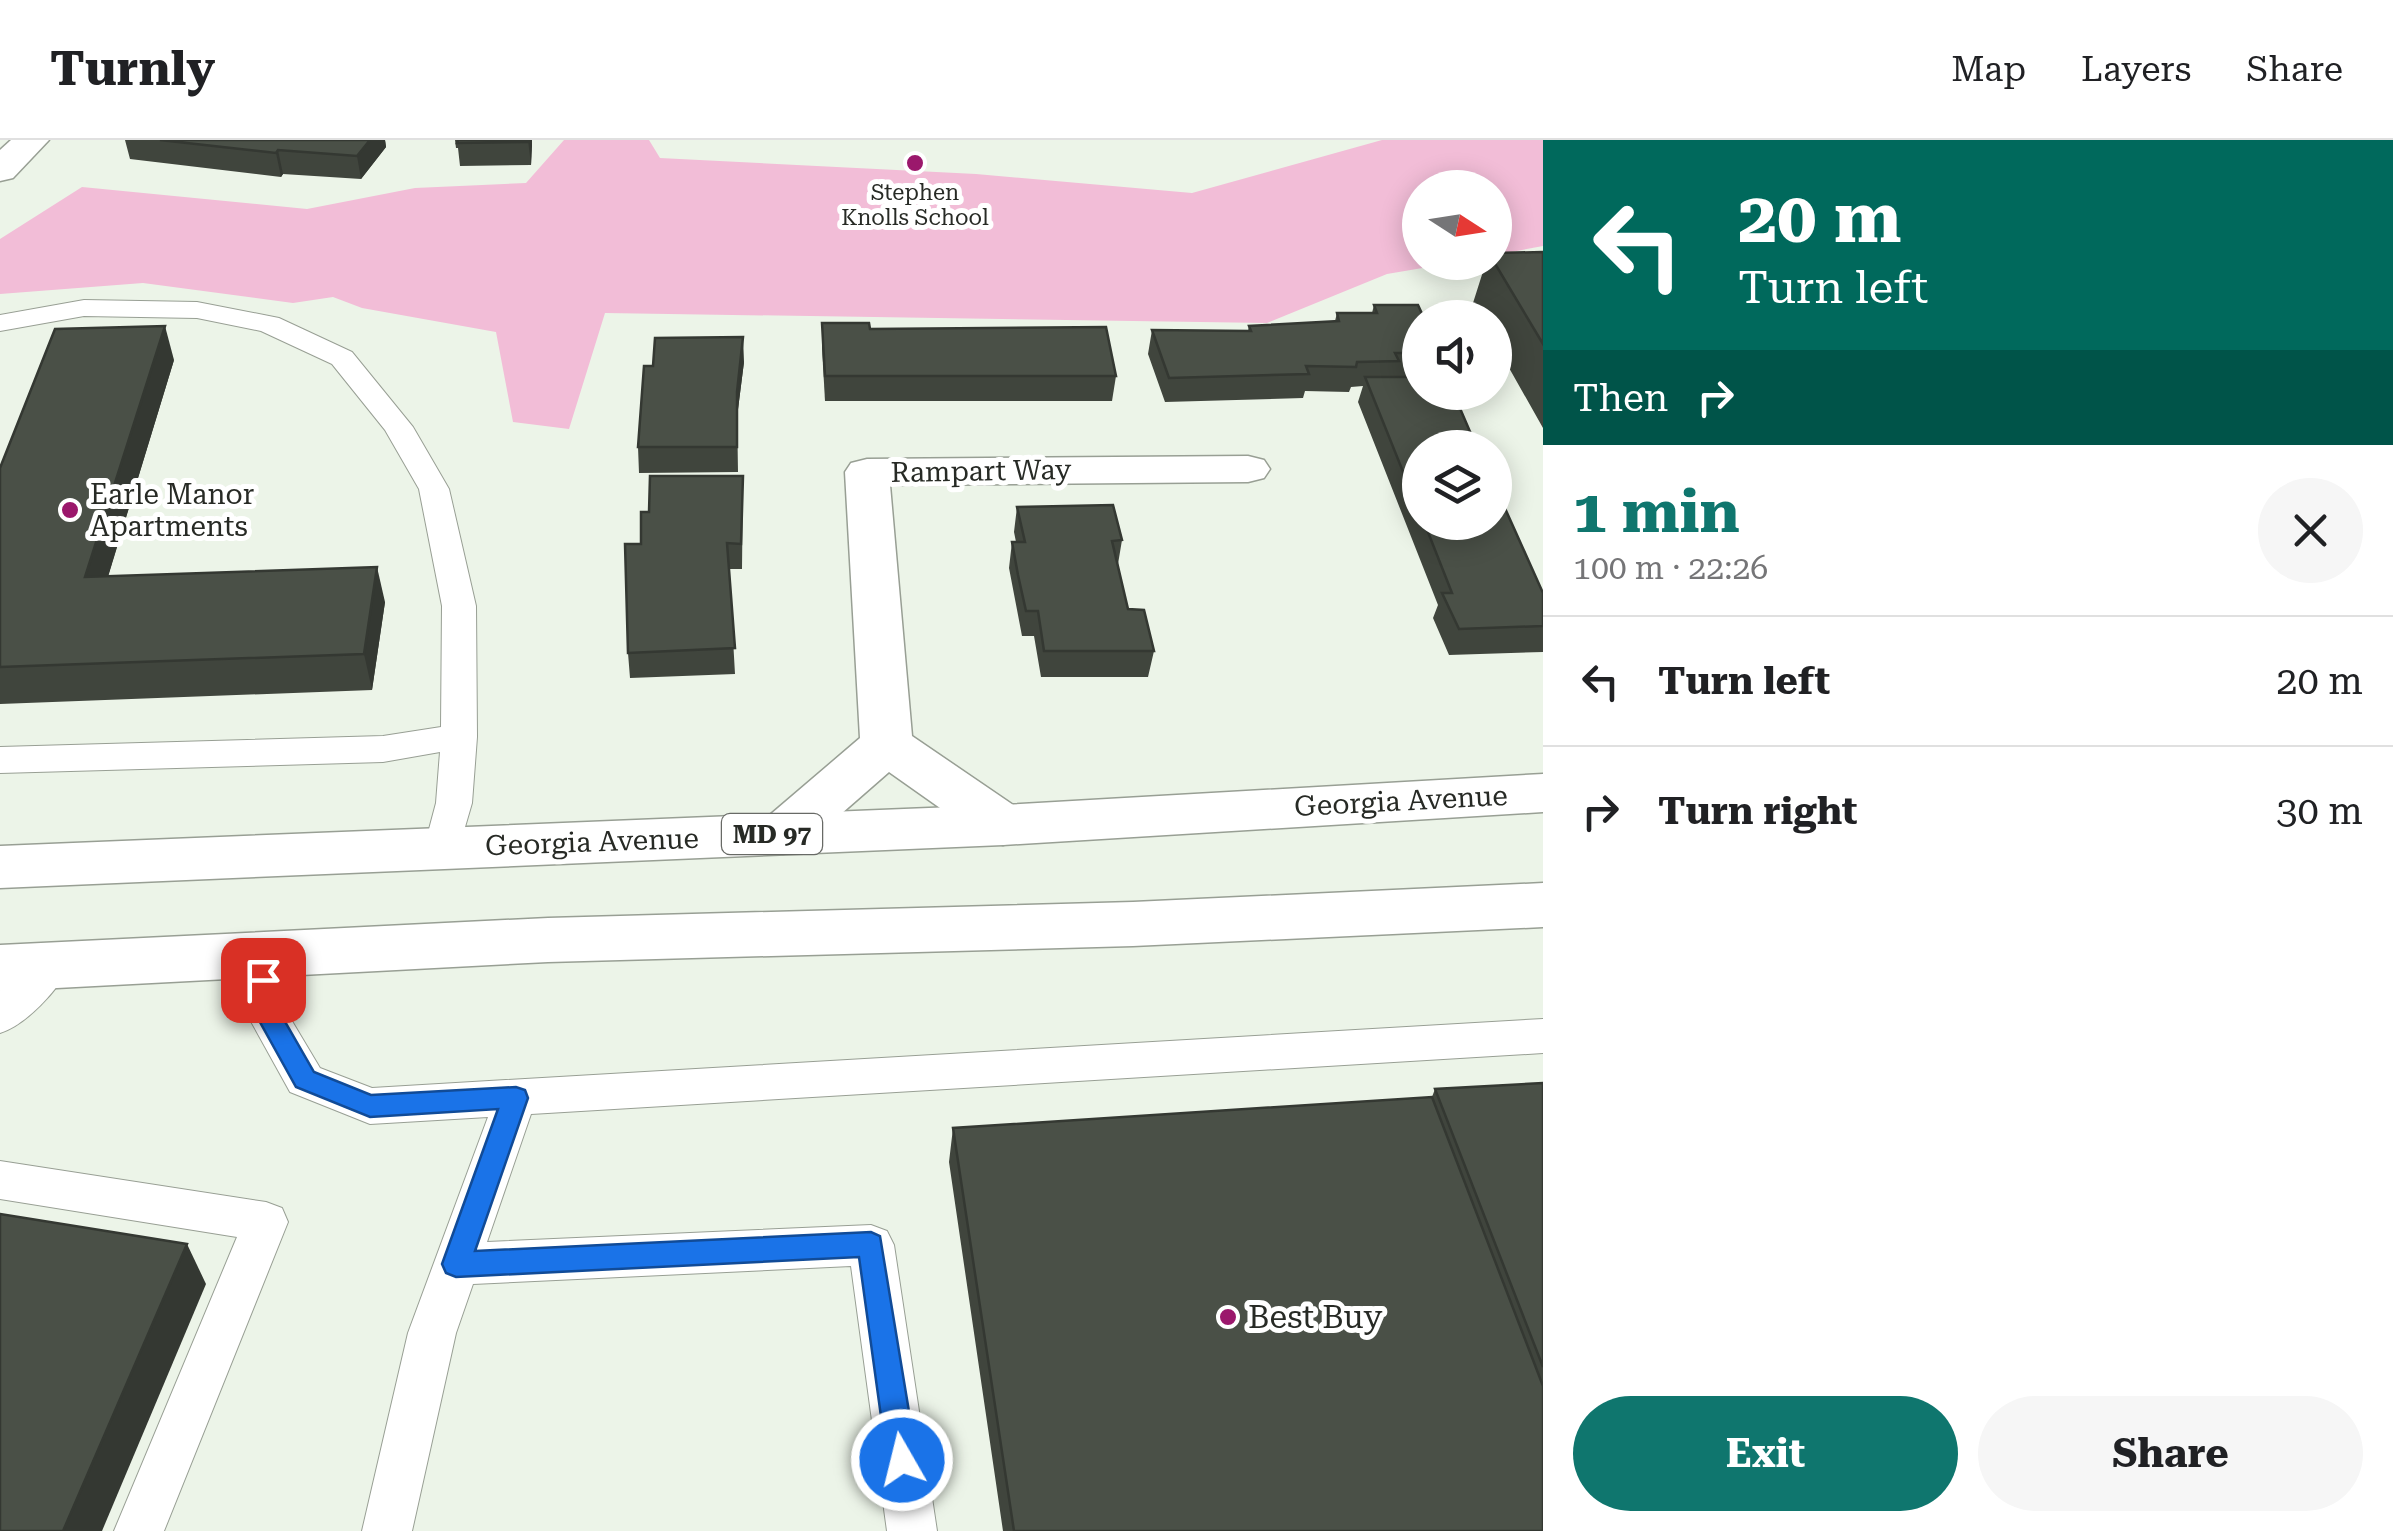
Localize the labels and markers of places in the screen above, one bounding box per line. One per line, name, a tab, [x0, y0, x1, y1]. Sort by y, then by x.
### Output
marker: Stephen Knolls School	[904, 152, 926, 174]
place label: Stephen Knolls School	[841, 180, 989, 230]
place label: Earle Manor Apartments	[90, 478, 254, 543]
marker: Earle Manor Apartments	[59, 499, 81, 521]
pin	[221, 938, 306, 1023]
place label: Best Buy	[1248, 1298, 1382, 1336]
marker: Best Buy	[1217, 1306, 1239, 1328]

